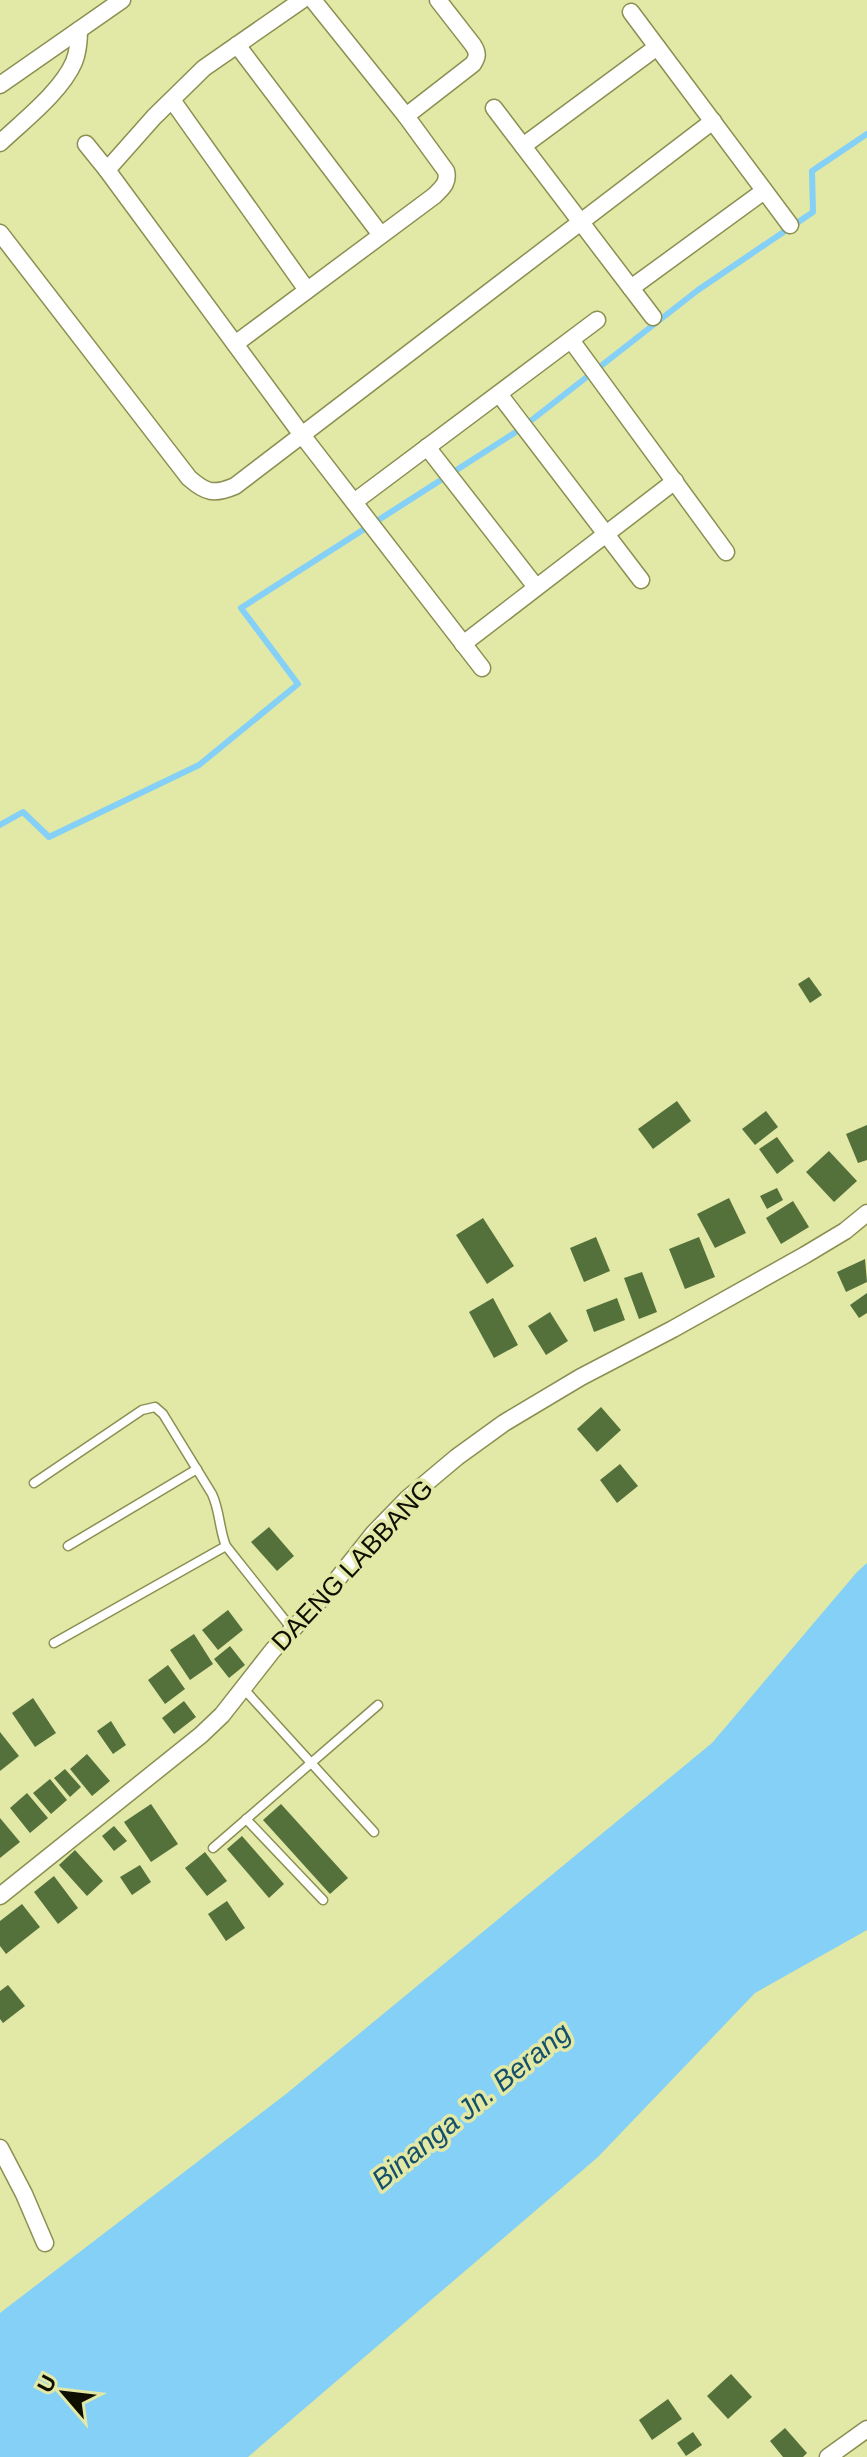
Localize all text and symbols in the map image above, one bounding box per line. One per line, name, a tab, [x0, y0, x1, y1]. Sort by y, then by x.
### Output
street label: DAENG LABBANG	[265, 1473, 439, 1657]
water label: Binanga Jn. Berang	[366, 2016, 577, 2195]
north arrow	[24, 2353, 104, 2433]
text: U	[32, 2371, 62, 2397]

